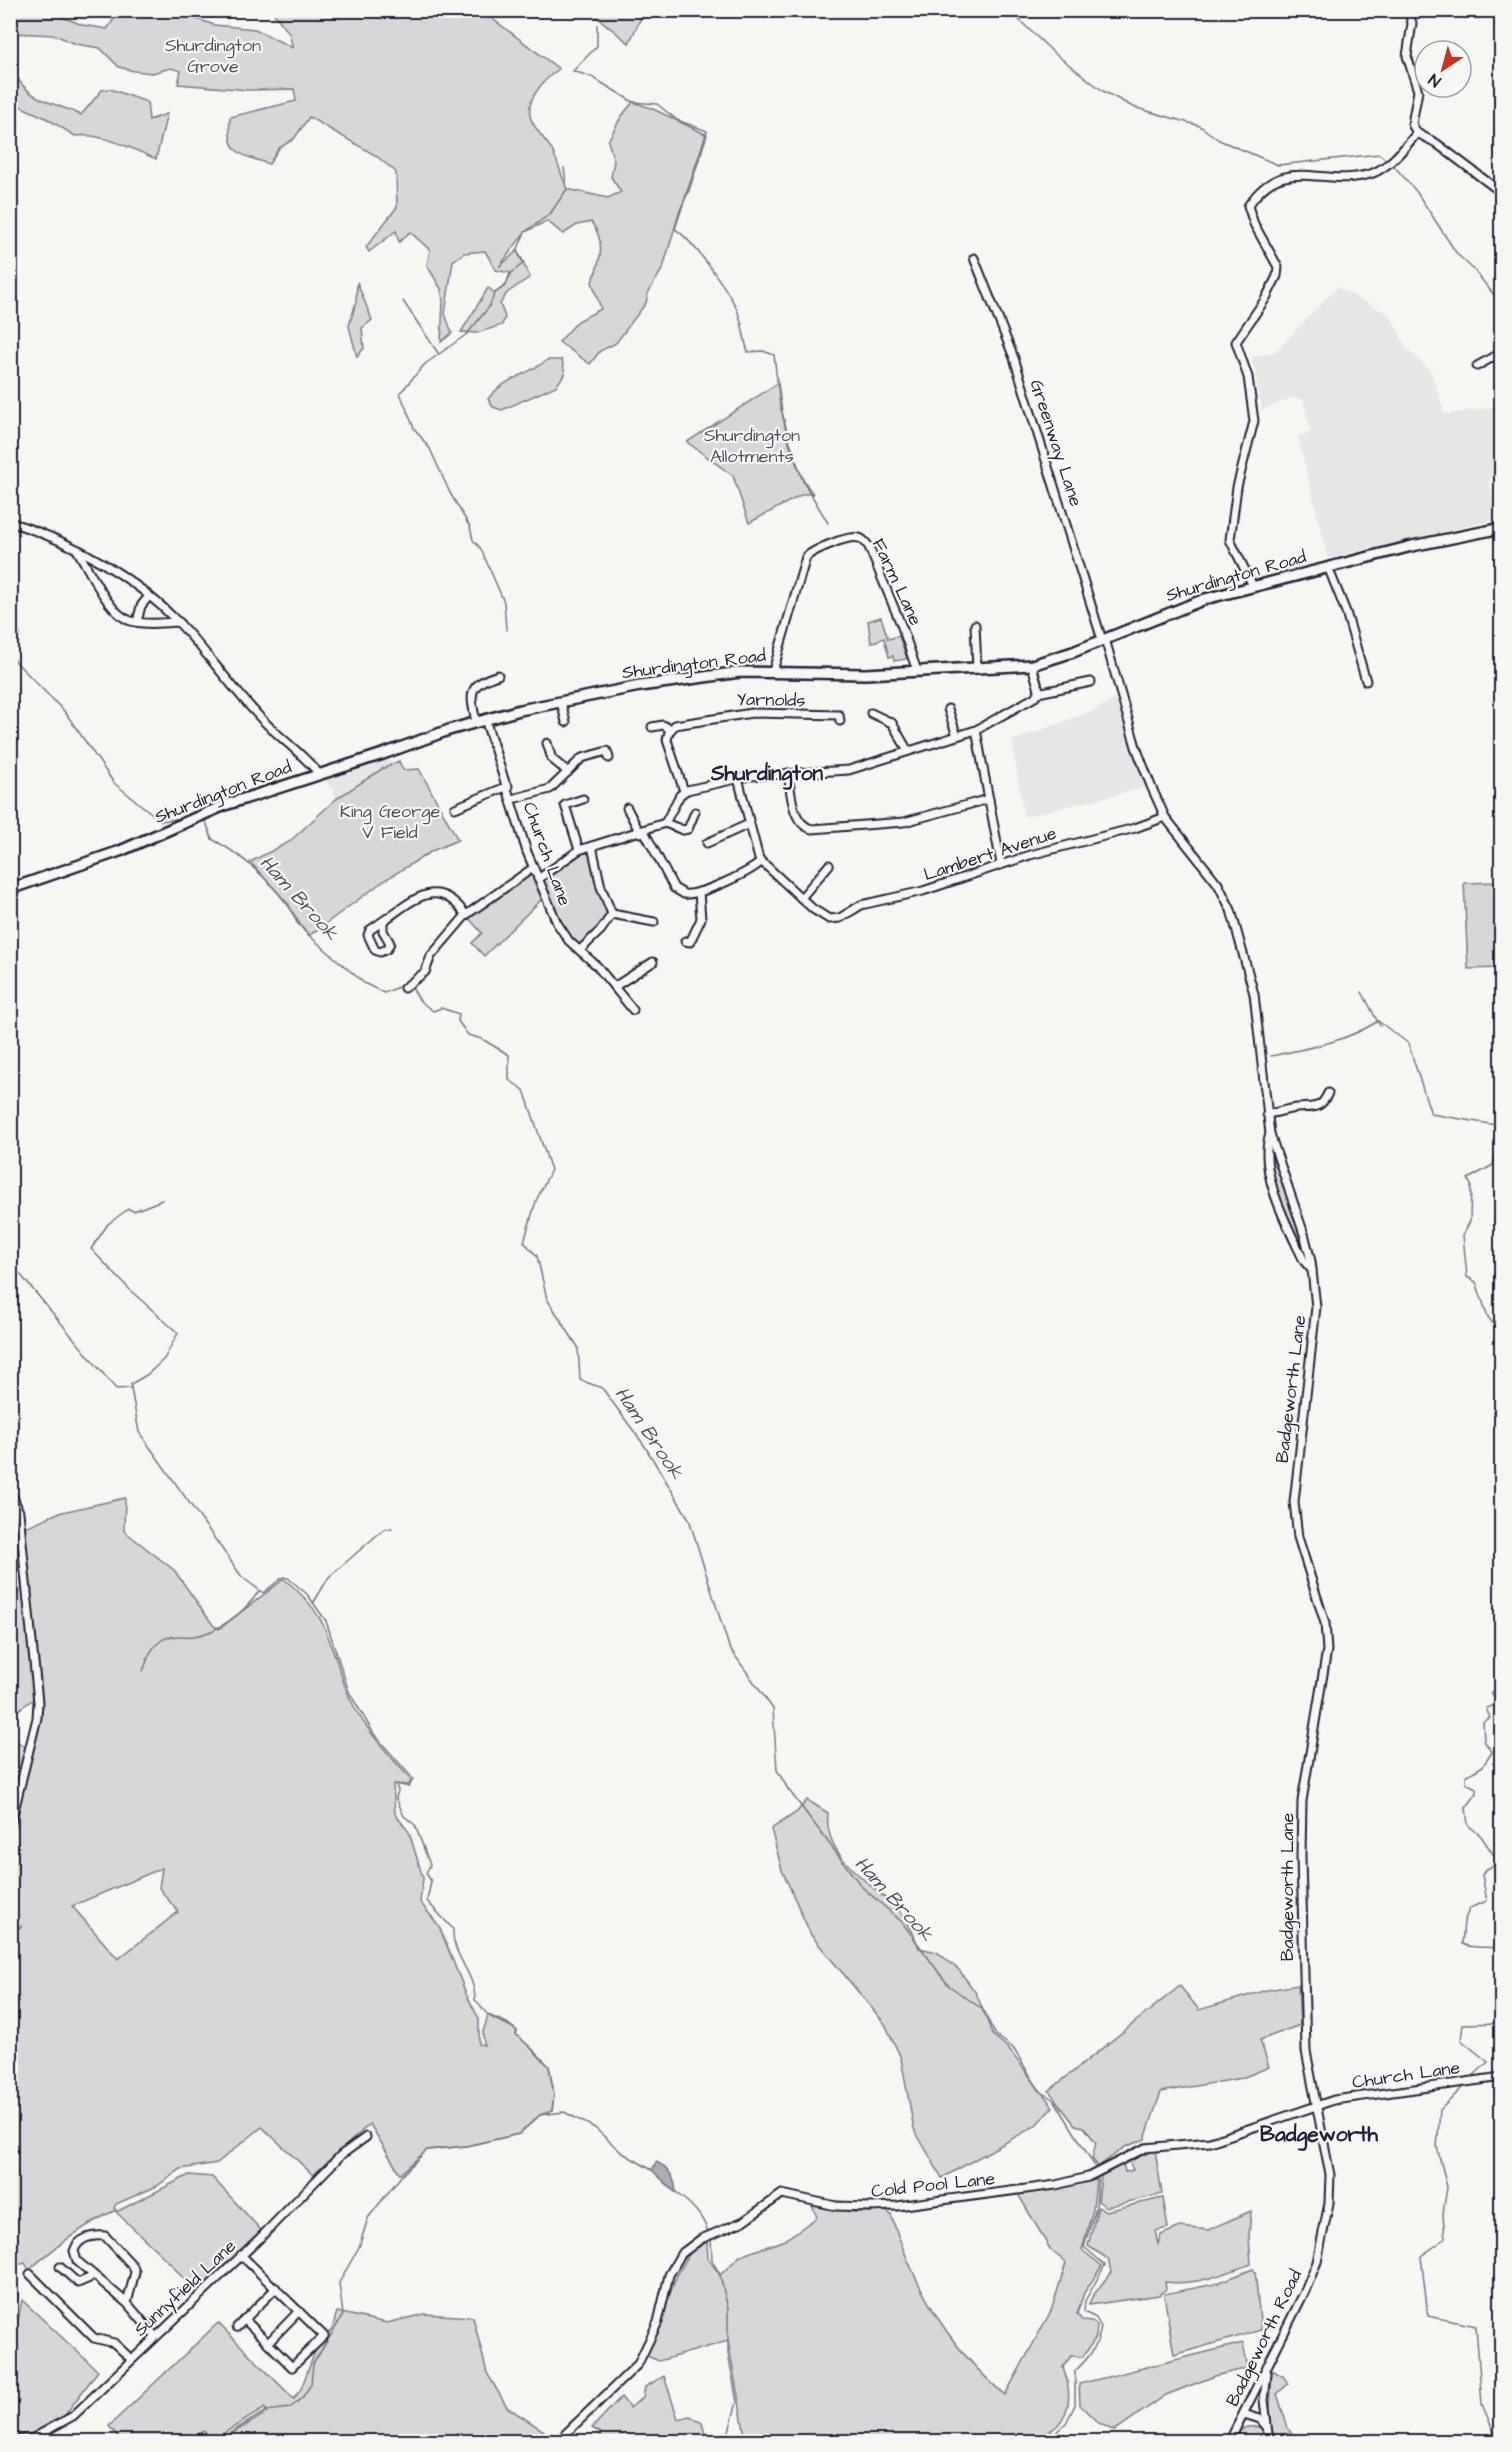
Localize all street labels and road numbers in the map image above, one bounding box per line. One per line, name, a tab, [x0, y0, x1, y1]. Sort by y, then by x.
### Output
street label: Greenway Lane	[1023, 376, 1088, 510]
street label: Farm Lane	[866, 535, 928, 630]
street label: Shurdington Road	[1163, 544, 1309, 609]
street label: Shurdington Road	[621, 643, 767, 686]
street label: Yarnolds	[736, 687, 806, 713]
street label: Shurdington Road	[151, 754, 295, 831]
street label: Church Lane	[517, 799, 577, 910]
street label: Lambert Avenue	[920, 821, 1060, 887]
street label: Badgeworth Lane	[1270, 1313, 1313, 1464]
street label: Badgeworth Lane	[1275, 1812, 1301, 1961]
street label: Church Lane	[1350, 2055, 1462, 2095]
street label: Cold Pool Lane	[870, 2166, 996, 2204]
street label: Sunnyfield Lane	[128, 2234, 242, 2343]
street label: Badgeworth Road	[1220, 2265, 1309, 2411]

